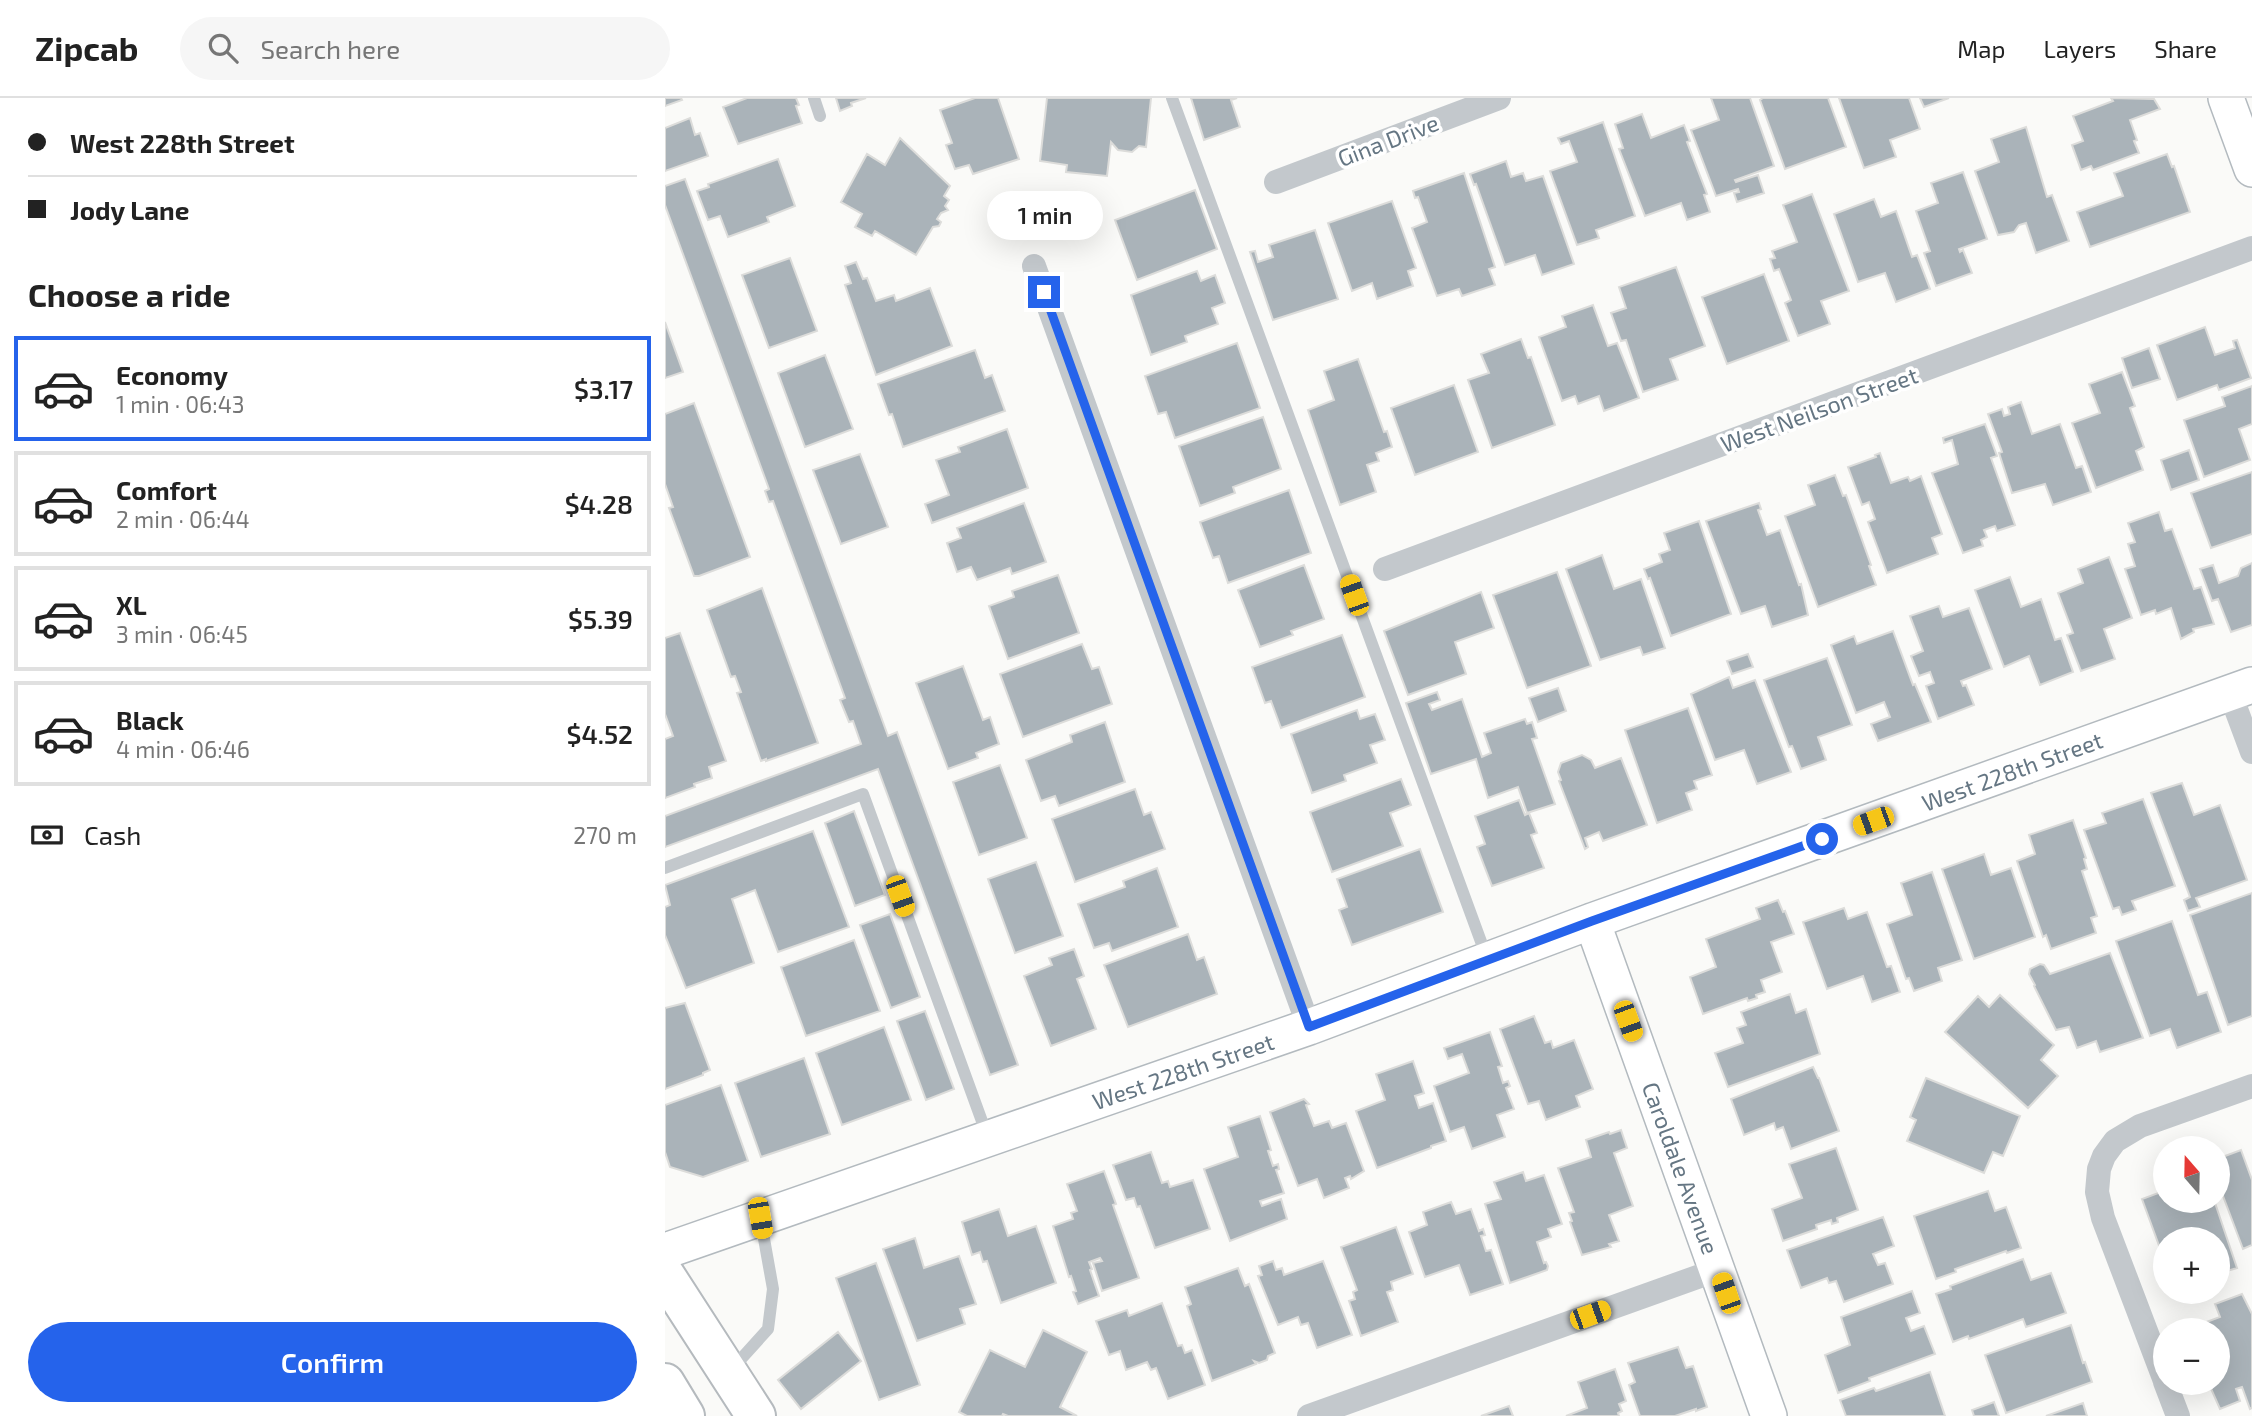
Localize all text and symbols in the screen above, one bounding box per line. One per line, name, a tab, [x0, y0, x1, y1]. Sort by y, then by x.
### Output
search box	[180, 17, 670, 80]
text: Zipcab	[35, 28, 138, 68]
icon: search	[204, 29, 242, 67]
text: Search here	[260, 33, 400, 64]
text: Map	[1957, 34, 2005, 63]
text: Layers	[2043, 34, 2116, 63]
text: Share	[2154, 34, 2217, 63]
street label: Gina Drive	[1334, 108, 1442, 172]
text: West 228th Street	[70, 127, 295, 158]
callout: 1 min	[986, 190, 1102, 240]
text: Jody Lane	[70, 194, 189, 225]
text: 1 min	[1018, 201, 1072, 229]
text: Choose a ride	[28, 275, 231, 313]
route end	[1028, 276, 1060, 308]
icon: car	[32, 357, 95, 420]
text: Economy	[116, 359, 228, 390]
street label: West Neilson Street	[1717, 360, 1922, 458]
text: $3.17	[574, 373, 633, 404]
text: 1 min · 06:43	[116, 390, 245, 418]
icon: car	[32, 472, 95, 535]
text: Comfort	[116, 474, 217, 505]
text: $4.28	[565, 488, 633, 519]
text: 2 min · 06:44	[116, 505, 250, 533]
car	[1337, 572, 1372, 618]
icon: car	[32, 587, 95, 650]
text: XL	[116, 589, 147, 620]
text: $5.39	[568, 603, 633, 634]
text: 3 min · 06:45	[116, 620, 248, 648]
icon: car	[32, 702, 95, 765]
text: Black	[116, 704, 184, 735]
text: $4.52	[567, 718, 633, 749]
street label: West 228th Street	[1918, 725, 2106, 817]
text: 4 min · 06:46	[116, 735, 250, 763]
car	[1850, 804, 1897, 838]
icon: cash	[28, 816, 66, 854]
text: Cash	[84, 819, 141, 850]
text: 270 m	[573, 821, 637, 849]
route start	[1806, 823, 1838, 855]
car	[883, 873, 918, 919]
car	[1611, 998, 1646, 1044]
street label: West 228th Street	[1088, 1027, 1278, 1115]
street label: Caroldale Avenue	[1637, 1078, 1725, 1258]
north arrow	[2153, 1136, 2229, 1213]
map controls	[2153, 1136, 2230, 1395]
car	[747, 1195, 774, 1241]
button: +	[2153, 1227, 2230, 1304]
car	[1710, 1270, 1743, 1316]
car	[1567, 1298, 1614, 1332]
button: −	[2153, 1318, 2230, 1395]
button: Confirm	[28, 1322, 637, 1402]

